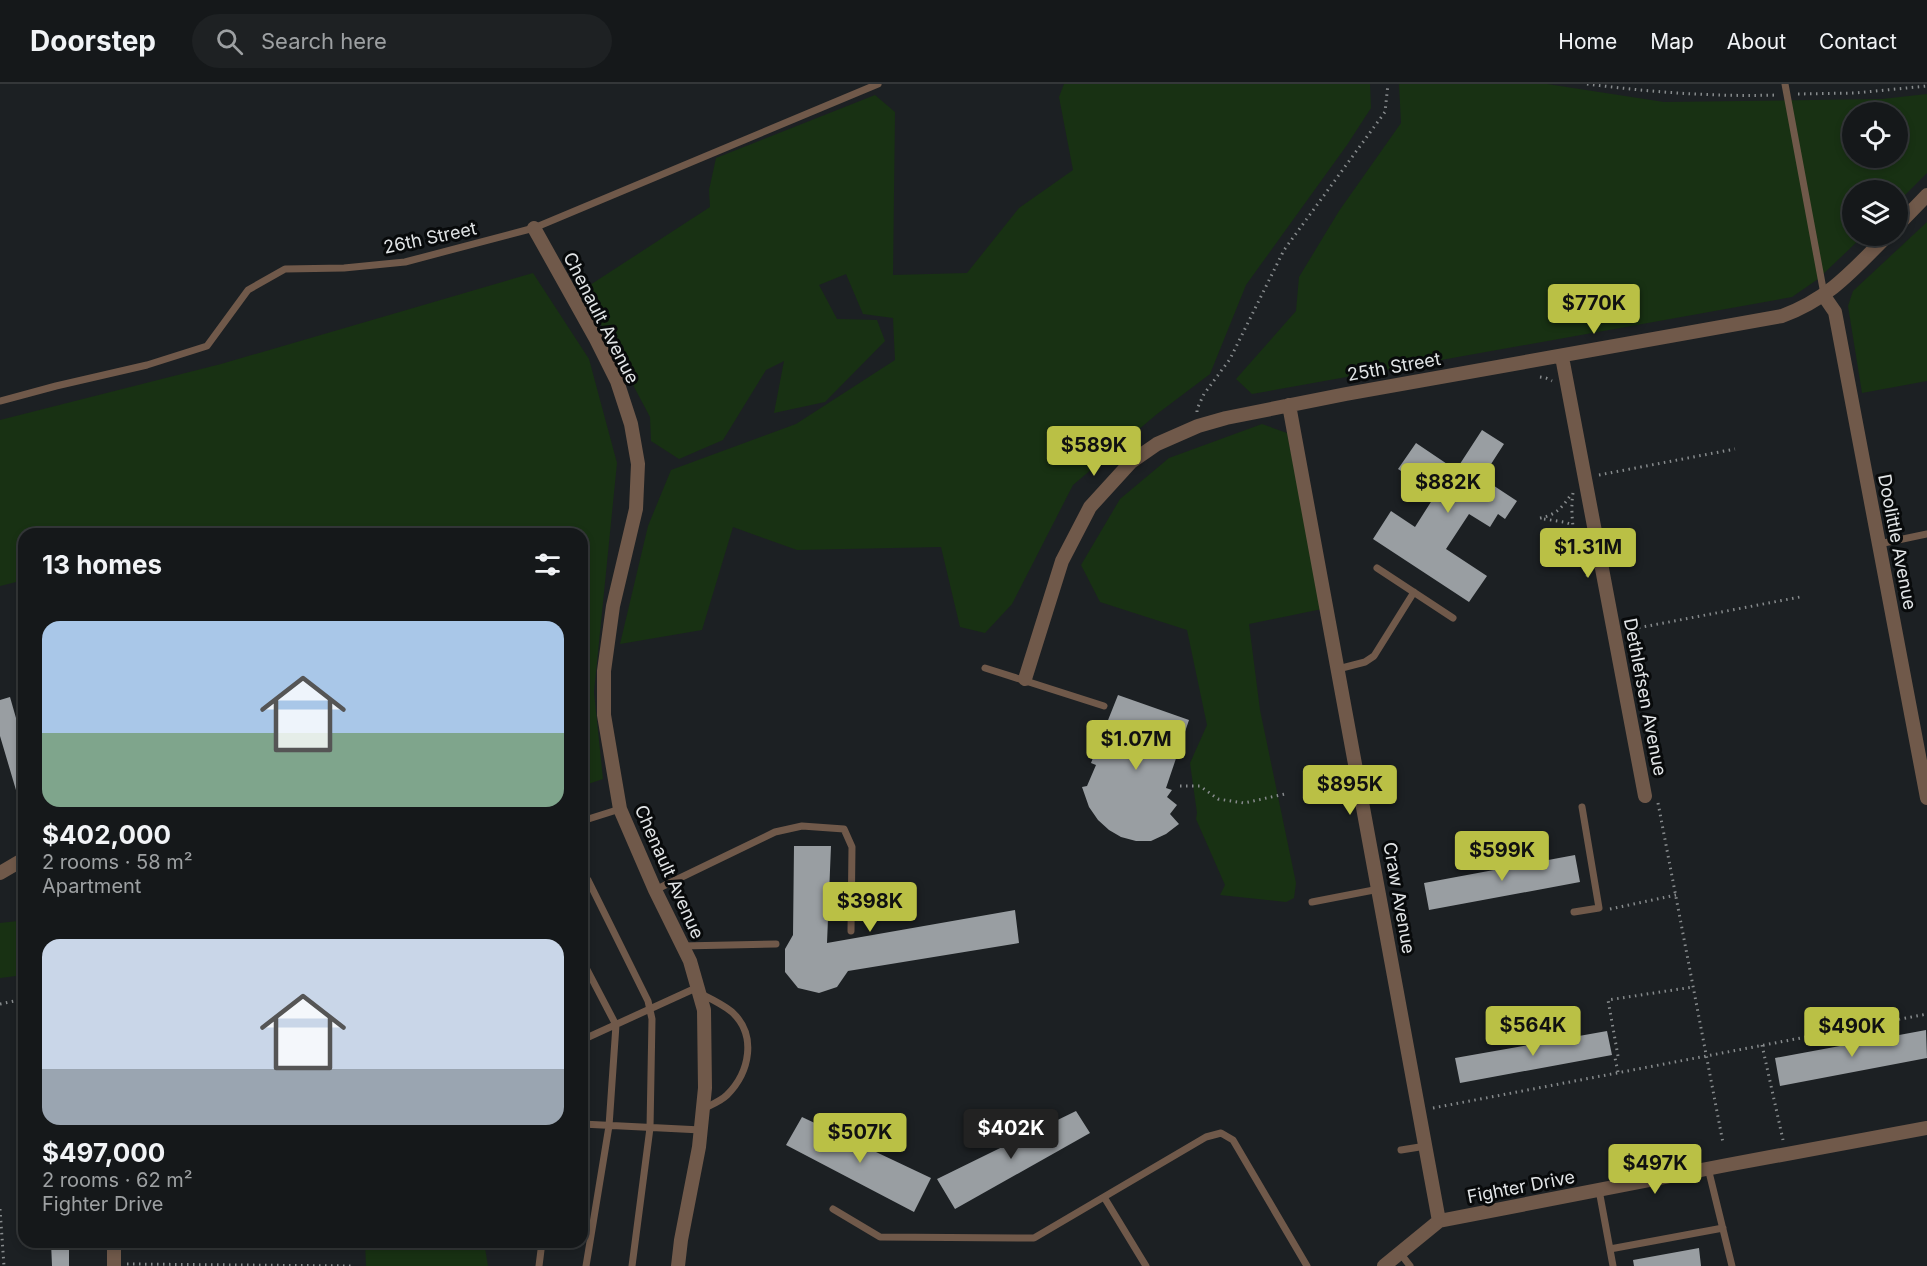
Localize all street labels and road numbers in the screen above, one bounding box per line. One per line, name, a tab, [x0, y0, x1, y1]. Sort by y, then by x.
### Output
street label: 26th Street	[381, 217, 478, 258]
street label: Chenault Avenue	[559, 249, 644, 387]
street label: 25th Street	[1346, 348, 1442, 385]
street label: Doolittle Avenue	[1874, 472, 1921, 612]
street label: Dethlefsen Avenue	[1620, 616, 1671, 777]
street label: Chenault Avenue	[630, 802, 708, 942]
street label: Craw Avenue	[1379, 840, 1420, 955]
street label: Fighter Drive	[1465, 1166, 1577, 1207]

